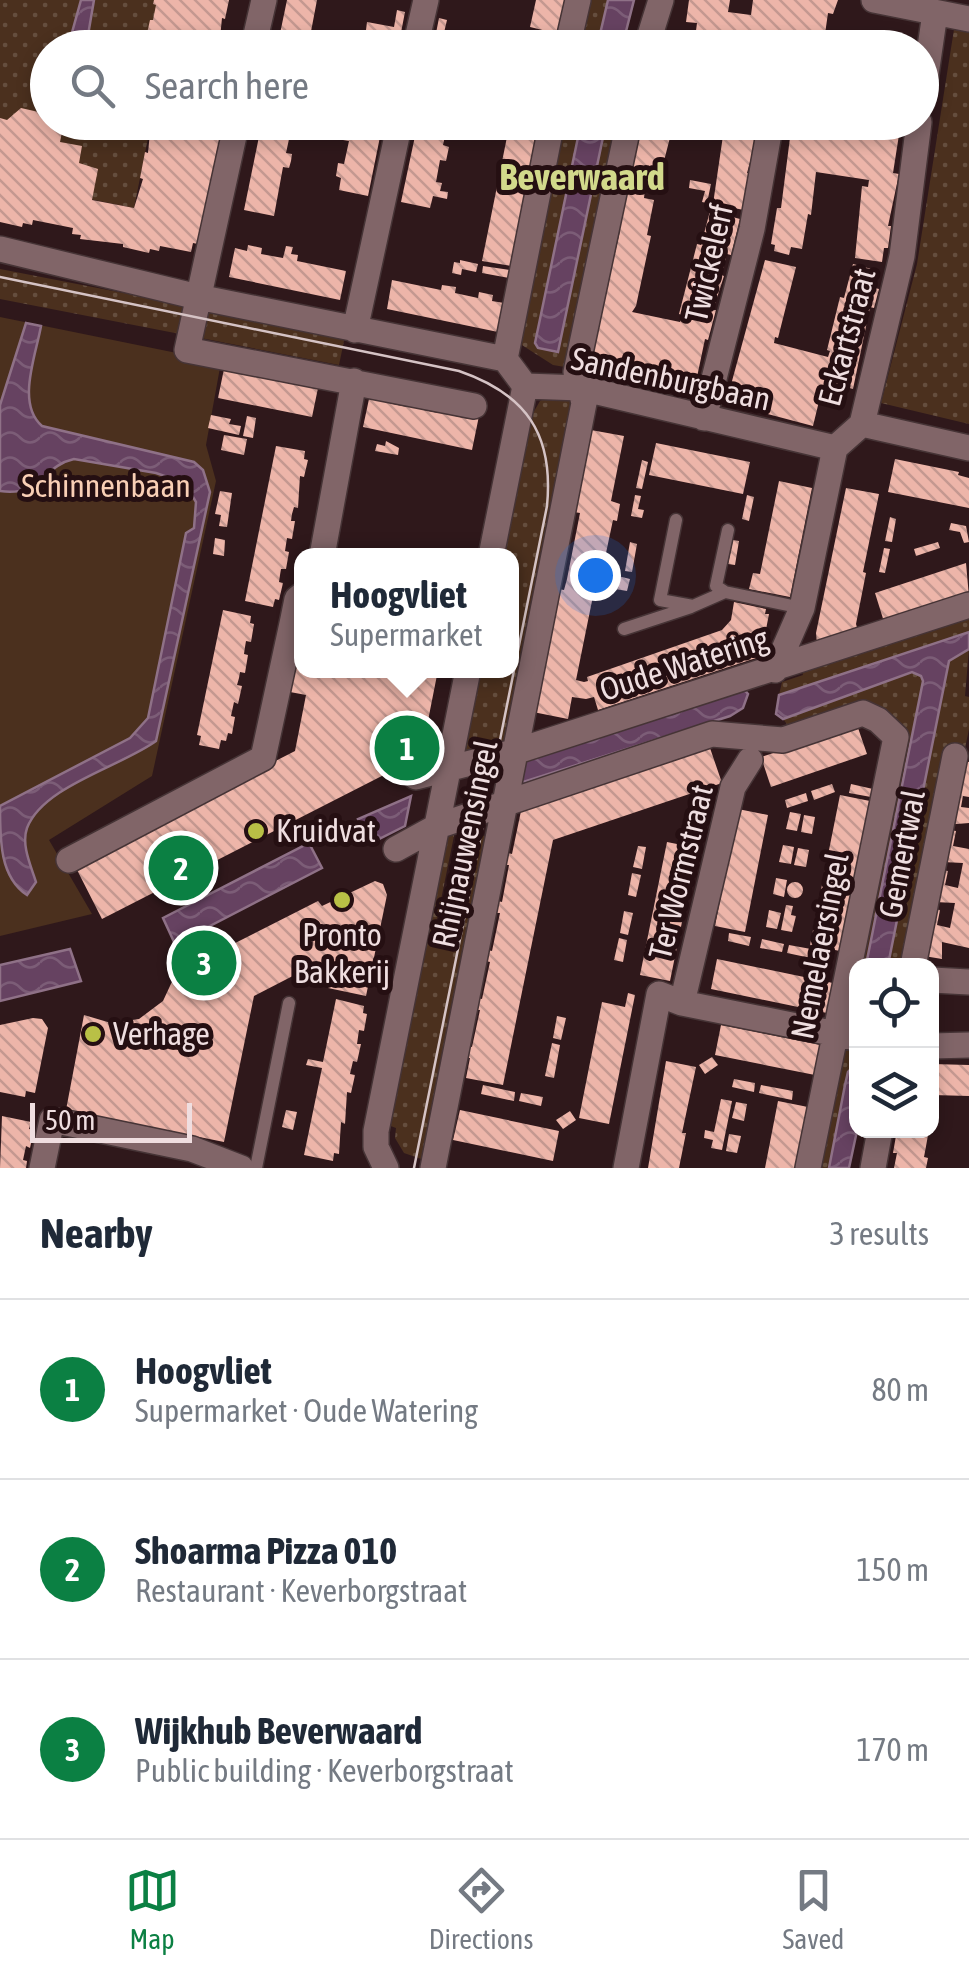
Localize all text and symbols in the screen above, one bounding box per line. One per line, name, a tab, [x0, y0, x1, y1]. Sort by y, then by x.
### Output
search box	[30, 30, 939, 140]
icon: search	[65, 58, 120, 113]
text: Search here	[145, 64, 309, 107]
district label: Beverwaard	[499, 155, 665, 198]
street label: Twickelerf	[677, 200, 740, 325]
street label: Eckartstraat	[810, 264, 883, 410]
street label: Sandenburgbaan	[568, 339, 774, 418]
park label: Schinnenbaan	[21, 467, 191, 504]
popup	[294, 548, 519, 678]
your location	[570, 550, 621, 601]
text: Hoogvliet	[330, 573, 467, 616]
text: Supermarket	[330, 616, 483, 653]
street label: Oude Watering	[595, 619, 773, 708]
pin: 1	[374, 710, 440, 786]
street label: Rhijnauwensingel	[424, 736, 505, 951]
street label: Ter Wormstraat	[641, 781, 720, 963]
street label: Gemertwal	[871, 786, 932, 921]
place label: Kruidvat	[276, 812, 376, 849]
marker: Kruidvat	[245, 820, 267, 842]
pin: 2	[148, 830, 214, 906]
street label: Nemelaersingel	[783, 849, 856, 1042]
marker: Pronto Bakkerij	[331, 889, 353, 911]
place label: Pronto Bakkerij	[294, 916, 390, 990]
pin: 3	[172, 926, 236, 1000]
map controls	[849, 958, 939, 1138]
button: locate	[849, 958, 939, 1048]
place label: Verhage	[113, 1015, 210, 1052]
marker: Verhage	[82, 1023, 104, 1045]
button: layers	[849, 1048, 939, 1138]
scale bar	[30, 1098, 192, 1142]
text: 50 m	[45, 1104, 95, 1136]
text: Nearby	[40, 1209, 153, 1257]
text: 3 results	[830, 1215, 929, 1252]
text: Hoogvliet	[135, 1349, 272, 1392]
text: 1	[65, 1371, 80, 1408]
text: 80 m	[871, 1371, 929, 1408]
text: Supermarket · Oude Watering	[135, 1392, 478, 1429]
text: Shoarma Pizza 010	[135, 1529, 397, 1572]
text: 2	[65, 1551, 80, 1588]
text: 150 m	[856, 1551, 929, 1588]
text: Restaurant · Keverborgstraat	[135, 1572, 467, 1609]
text: Wijkhub Beverwaard	[135, 1709, 422, 1752]
text: 3	[65, 1731, 80, 1768]
text: 170 m	[856, 1731, 929, 1768]
text: Public building · Keverborgstraat	[135, 1752, 514, 1789]
tab: Map	[125, 1863, 180, 1955]
tab: Directions	[429, 1863, 533, 1955]
tab: Saved	[783, 1863, 844, 1955]

